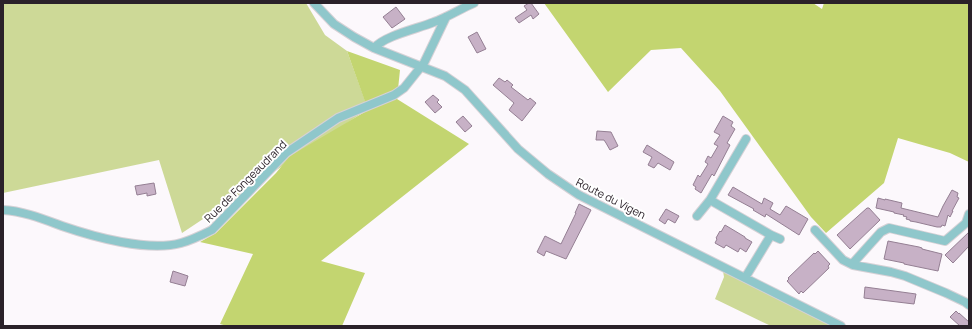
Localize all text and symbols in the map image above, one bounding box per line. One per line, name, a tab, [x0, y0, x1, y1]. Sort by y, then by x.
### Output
street label: Rue de Fongeaudrand	[201, 137, 289, 225]
street label: Route du Vigen	[574, 174, 648, 222]

